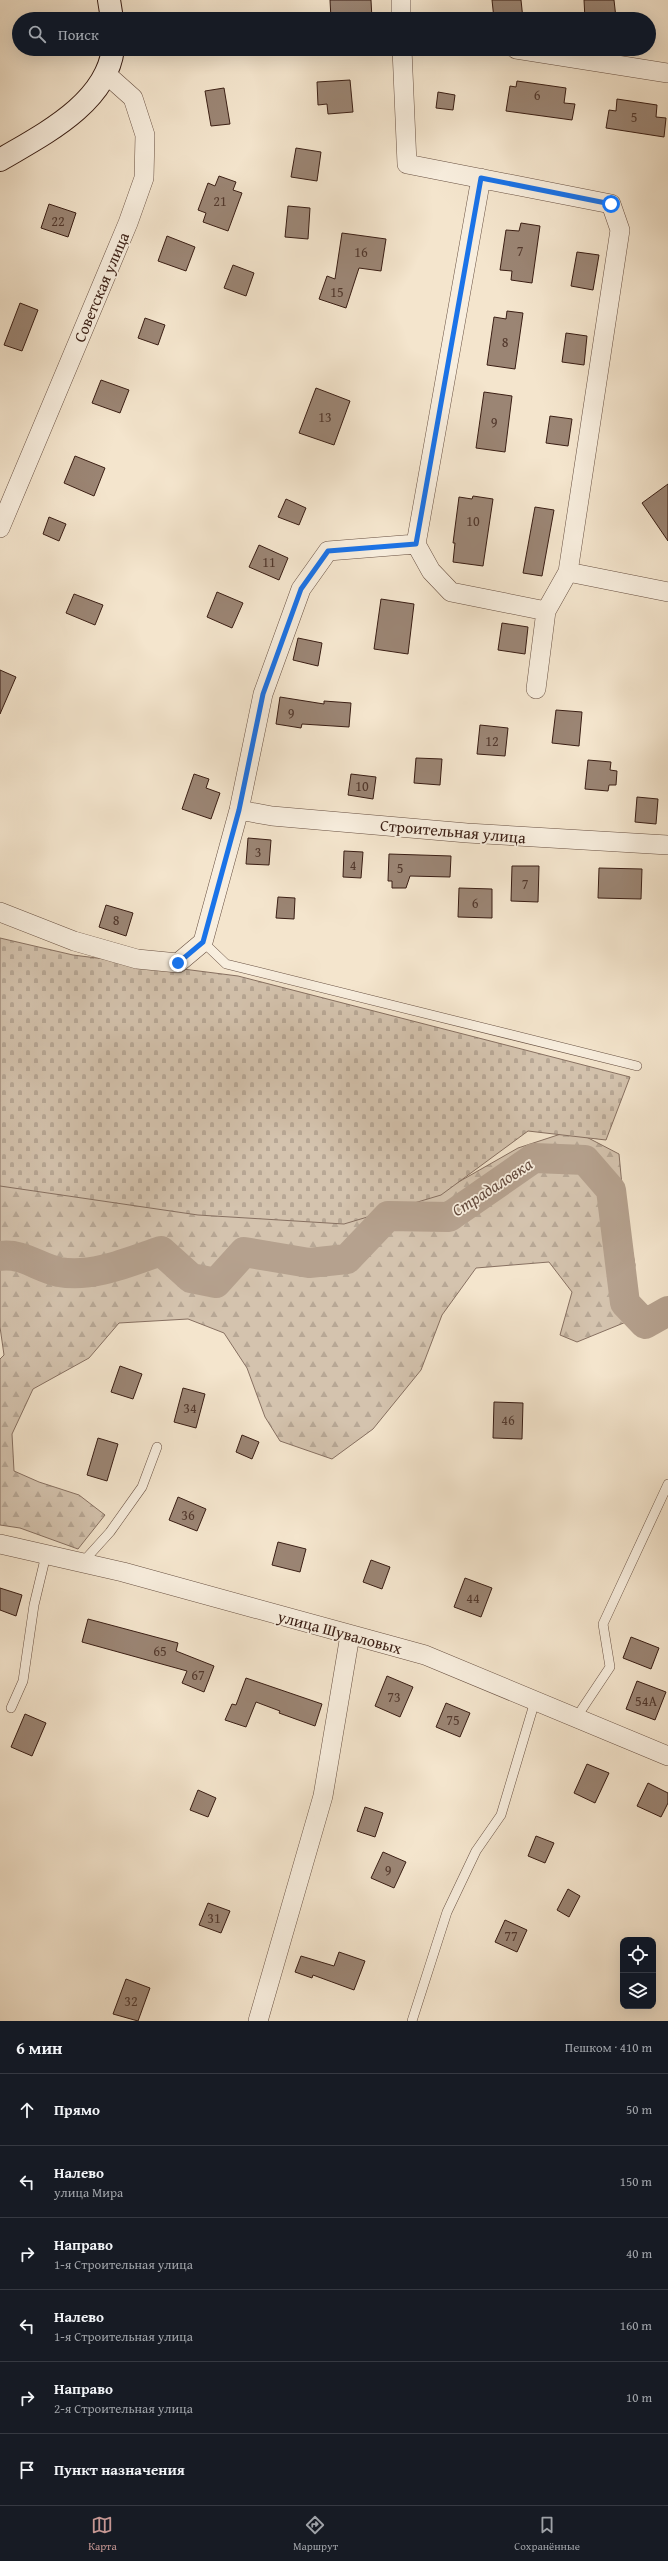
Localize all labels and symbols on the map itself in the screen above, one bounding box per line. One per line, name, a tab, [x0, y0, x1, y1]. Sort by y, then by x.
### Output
house number: 6	[534, 85, 541, 105]
house number: 5	[631, 107, 637, 127]
house number: 21	[213, 191, 227, 211]
route start	[602, 195, 620, 213]
house number: 22	[51, 211, 65, 231]
street label: Советская улица	[67, 228, 135, 346]
house number: 7	[517, 241, 524, 261]
house number: 16	[354, 242, 368, 262]
house number: 15	[330, 282, 344, 302]
house number: 8	[502, 332, 509, 352]
house number: 13	[318, 407, 332, 427]
house number: 9	[491, 412, 498, 432]
house number: 10	[466, 511, 480, 531]
house number: 11	[262, 552, 276, 572]
house number: 9	[288, 703, 295, 723]
house number: 12	[485, 731, 499, 751]
house number: 10	[355, 776, 369, 796]
street label: Строительная улица	[379, 813, 527, 849]
house number: 3	[255, 842, 261, 862]
house number: 4	[350, 855, 357, 875]
house number: 5	[397, 858, 403, 878]
house number: 7	[522, 874, 529, 894]
house number: 6	[472, 893, 479, 913]
house number: 8	[113, 910, 120, 930]
route end	[169, 954, 187, 972]
water label: Страдаловка	[446, 1151, 537, 1222]
house number: 34	[183, 1398, 197, 1418]
house number: 46	[501, 1410, 515, 1430]
house number: 36	[181, 1505, 195, 1525]
house number: 44	[466, 1588, 480, 1608]
street label: улица Шуваловых	[274, 1604, 406, 1660]
house number: 65	[153, 1641, 167, 1661]
house number: 67	[191, 1665, 205, 1685]
house number: 73	[387, 1687, 401, 1707]
house number: 54А	[635, 1691, 657, 1711]
house number: 75	[446, 1710, 460, 1730]
house number: 9	[385, 1860, 392, 1880]
house number: 31	[207, 1908, 221, 1928]
house number: 77	[504, 1926, 518, 1946]
house number: 32	[124, 1991, 138, 2011]

